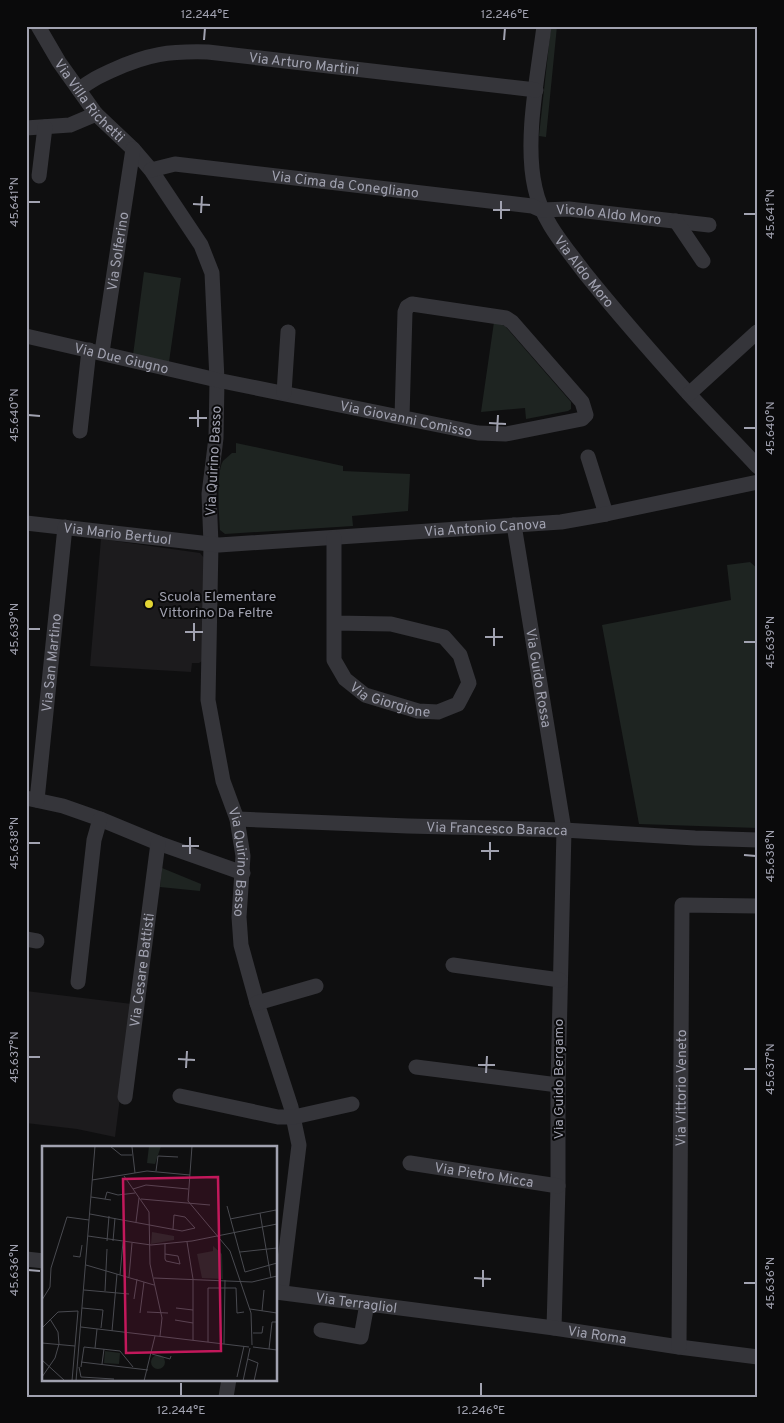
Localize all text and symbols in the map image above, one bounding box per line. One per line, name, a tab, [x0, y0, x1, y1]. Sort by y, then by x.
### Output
text: 12.244°E	[181, 7, 229, 23]
text: 12.246°E	[481, 7, 529, 23]
street label: Via Arturo Martini	[248, 50, 360, 79]
street label: Via Villa Richetti	[50, 56, 128, 147]
street label: Via Cima da Conegliano	[270, 168, 420, 203]
text: 45.641°N	[7, 177, 23, 227]
text: 45.641°N	[763, 189, 779, 239]
street label: Vicolo Aldo Moro	[556, 202, 662, 230]
street label: Via Solferino	[104, 210, 133, 292]
street label: Via Aldo Moro	[550, 233, 617, 312]
street label: Via Due Giugno	[72, 340, 170, 379]
text: 45.640°N	[7, 388, 23, 442]
street label: Via Giovanni Comisso	[338, 398, 474, 442]
text: 45.640°N	[763, 401, 779, 455]
street label: Via Quirino Basso	[203, 405, 226, 517]
street label: Via Antonio Canova	[424, 516, 547, 541]
street label: Via Mario Bertuol	[62, 520, 172, 550]
place label: Scuola Elementare Vittorino Da Feltre	[159, 589, 276, 622]
marker: Scuola Elementare Vittorino Da Feltre	[143, 598, 155, 610]
text: 45.639°N	[7, 603, 23, 655]
street label: Via San Martino	[39, 613, 66, 713]
text: 45.639°N	[763, 616, 779, 668]
street label: Via Guido Rossa	[521, 627, 554, 729]
street label: Via Giorgione	[346, 679, 431, 722]
street label: Via Quirino Basso	[223, 805, 250, 918]
text: 45.638°N	[7, 817, 23, 869]
street label: Via Francesco Baracca	[426, 819, 568, 840]
text: 45.638°N	[763, 830, 779, 882]
street label: Via Cesare Battisti	[127, 912, 159, 1028]
street label: Via Guido Bergamo	[551, 1018, 568, 1139]
street label: Via Vittorio Veneto	[673, 1029, 691, 1147]
text: 45.637°N	[7, 1031, 23, 1083]
text: 45.637°N	[763, 1043, 779, 1095]
inset map	[42, 1146, 278, 1380]
street label: Via Pietro Micca	[433, 1160, 535, 1192]
text: 45.636°N	[7, 1244, 23, 1296]
text: 45.636°N	[763, 1257, 779, 1309]
street label: Via Terragliol	[314, 1290, 398, 1318]
street label: Via Roma	[566, 1323, 628, 1349]
text: 12.244°E	[157, 1403, 205, 1419]
text: 12.246°E	[457, 1403, 505, 1419]

